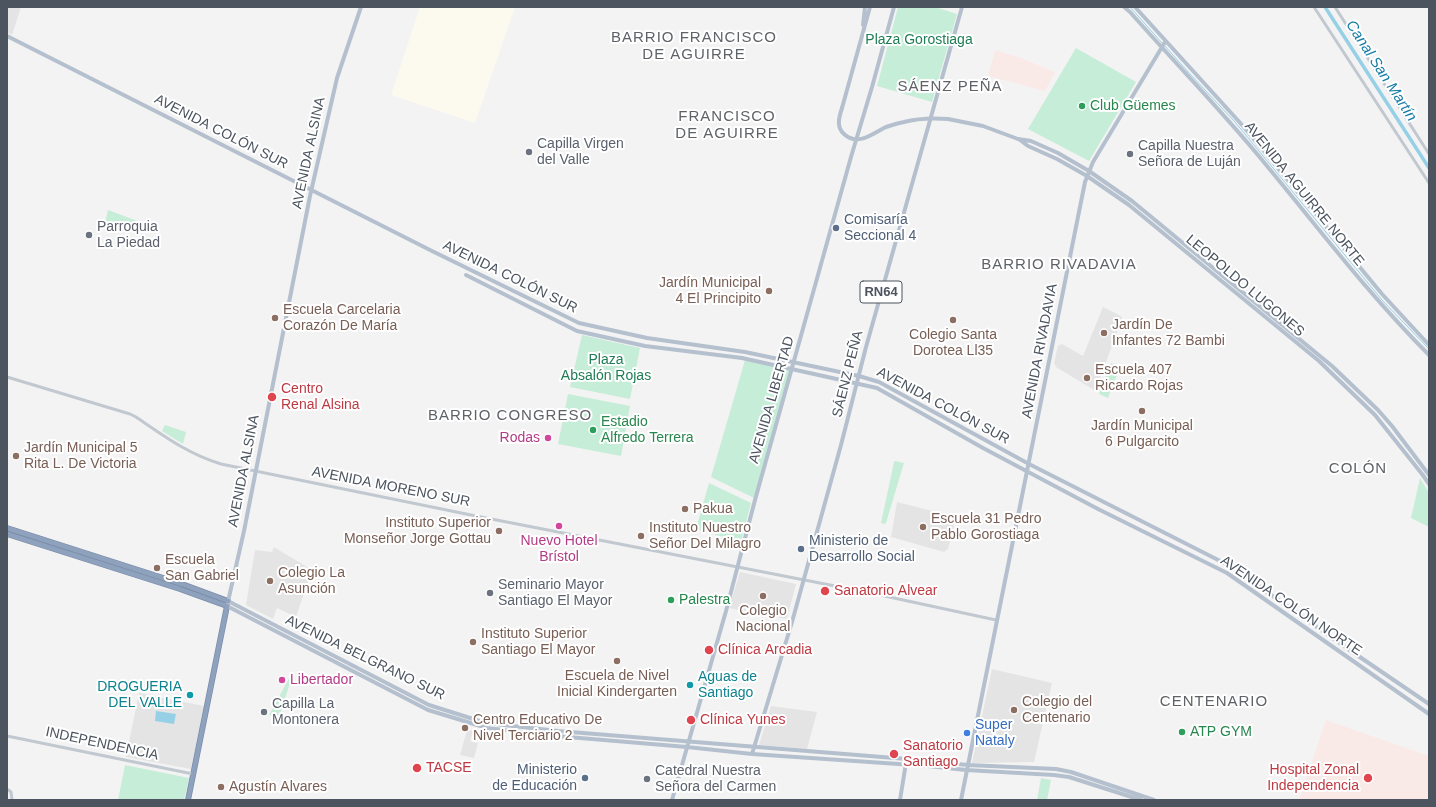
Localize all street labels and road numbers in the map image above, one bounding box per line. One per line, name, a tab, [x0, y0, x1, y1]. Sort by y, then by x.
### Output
street label: AVENIDA COLÓN SUR	[151, 91, 291, 173]
street label: AVENIDA ALSINA	[289, 95, 329, 211]
street label: AVENIDA AGUIRRE NORTE	[1241, 118, 1367, 270]
street label: LEOPOLDO LUGONES	[1182, 232, 1308, 340]
street label: AVENIDA COLÓN SUR	[440, 237, 580, 317]
road number: RN64	[860, 281, 902, 303]
street label: AVENIDA RIVADAVIA	[1019, 282, 1061, 420]
street label: SÁENZ PEÑA	[829, 329, 867, 419]
street label: AVENIDA LIBERTAD	[746, 334, 798, 466]
street label: AVENIDA COLÓN SUR	[874, 364, 1012, 448]
street label: AVENIDA ALSINA	[225, 413, 263, 529]
street label: AVENIDA MORENO SUR	[310, 463, 472, 511]
street label: AVENIDA COLÓN NORTE	[1217, 552, 1365, 660]
street label: AVENIDA BELGRANO SUR	[282, 612, 448, 704]
street label: INDEPENDENCIA	[44, 724, 160, 764]

